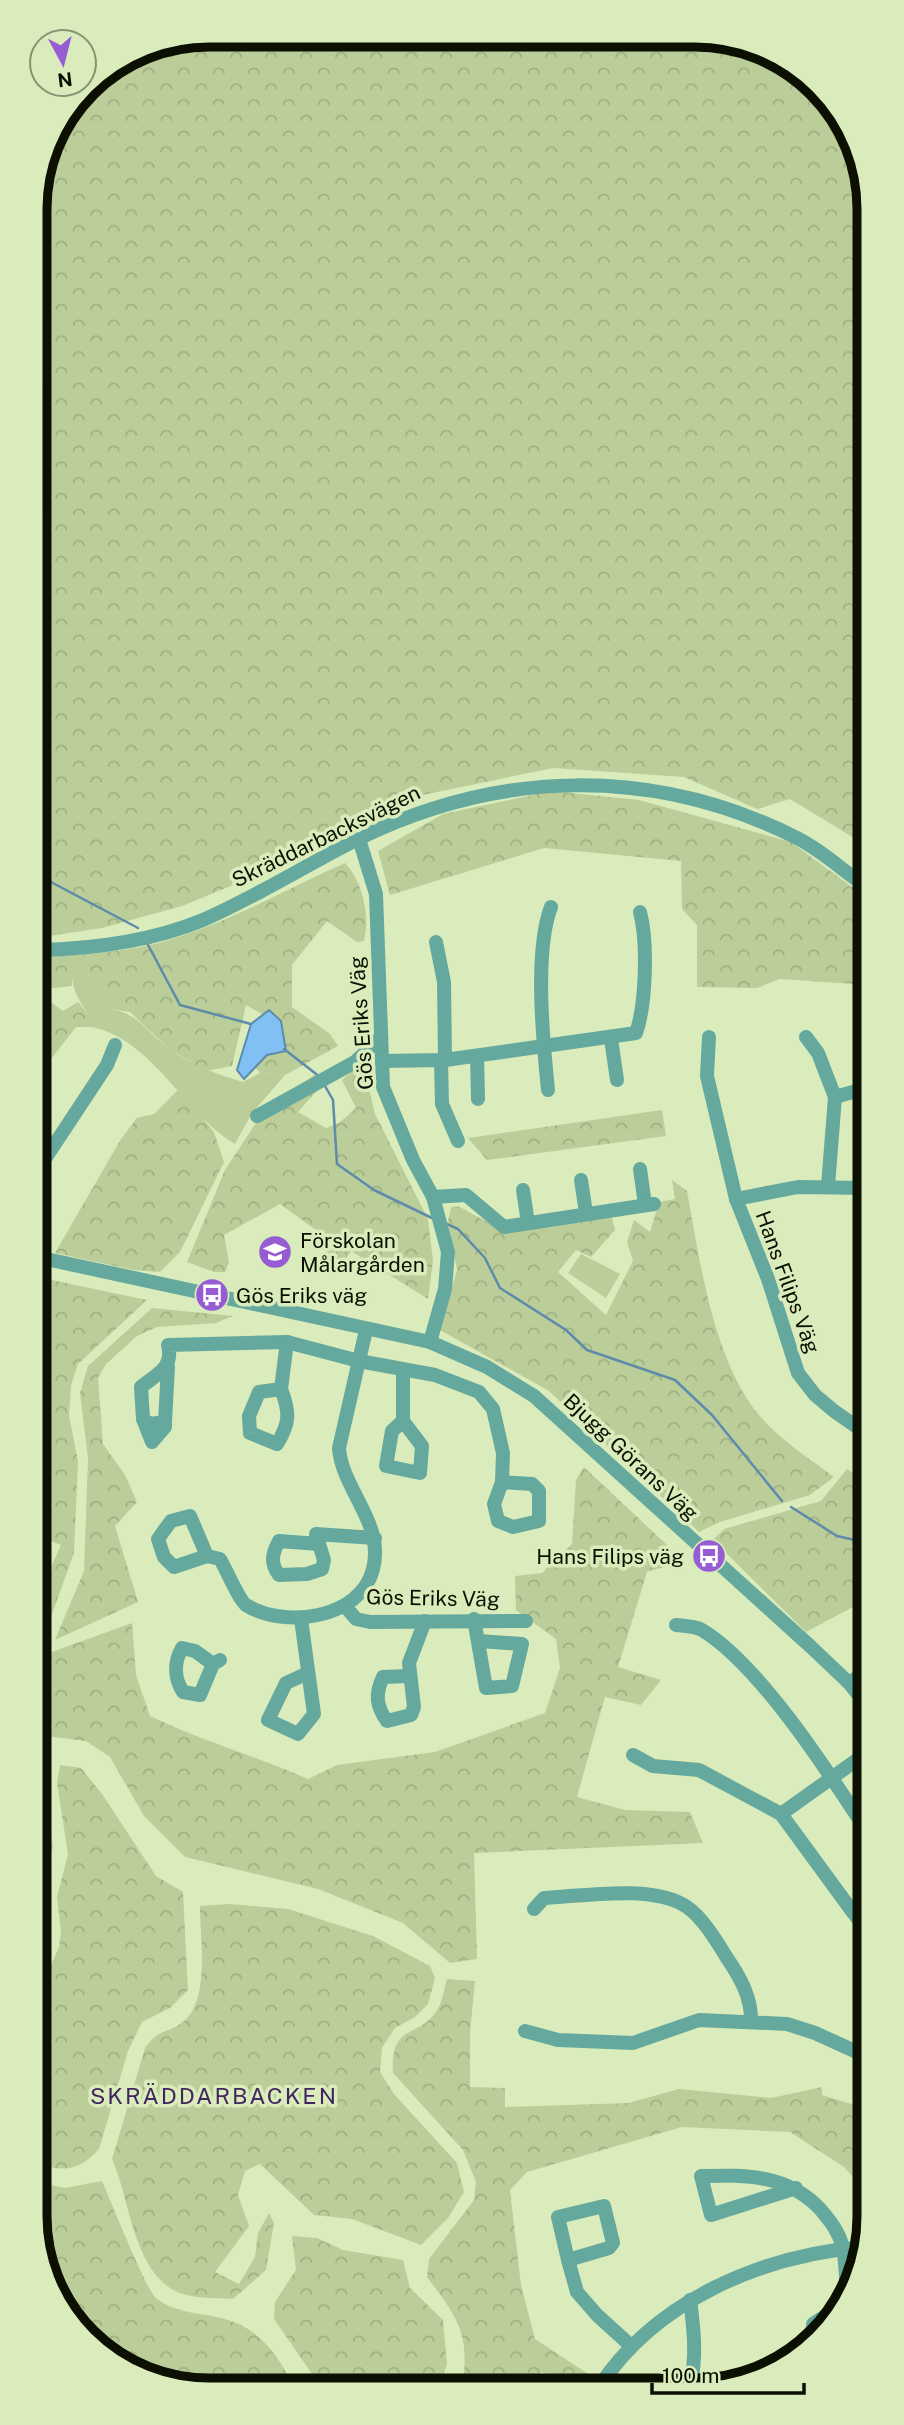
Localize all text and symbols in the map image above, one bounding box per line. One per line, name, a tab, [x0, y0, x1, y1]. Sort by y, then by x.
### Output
north arrow	[28, 28, 98, 98]
text: N	[56, 68, 74, 92]
street label: Skräddarbacksvägen	[228, 780, 424, 892]
street label: Gös Eriks Väg	[344, 955, 378, 1091]
street label: Hans Filips Väg	[751, 1207, 825, 1357]
place label: Förskolan Målargården	[300, 1228, 425, 1277]
school or university icon: Förskolan Målargården	[256, 1233, 294, 1271]
bus stop icon: Gös Eriks väg	[193, 1276, 231, 1314]
place label: Gös Eriks väg	[236, 1283, 367, 1308]
street label: Bjugg Görans Väg	[559, 1388, 703, 1526]
bus stop icon: Hans Filips väg	[690, 1537, 728, 1575]
place label: Hans Filips väg	[536, 1544, 684, 1569]
street label: Gös Eriks Väg	[366, 1584, 500, 1612]
district label: SKRÄDDARBACKEN	[90, 2082, 338, 2109]
scale bar	[652, 2352, 804, 2396]
text: 100 m	[662, 2363, 719, 2388]

